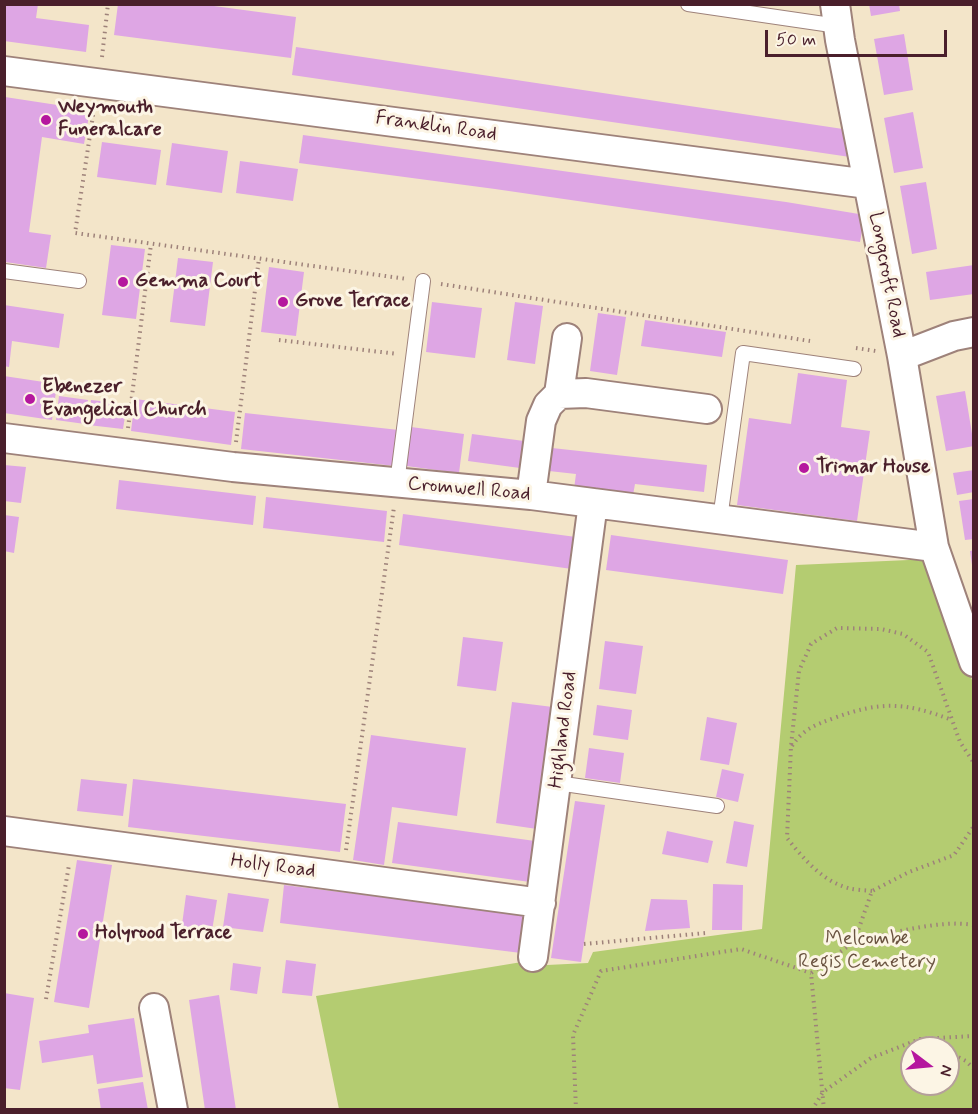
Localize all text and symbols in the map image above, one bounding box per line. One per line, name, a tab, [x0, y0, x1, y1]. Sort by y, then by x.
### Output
scale bar	[768, 18, 950, 56]
text: 50 m	[776, 28, 816, 52]
place label: Weymouth Funeralcare	[58, 96, 162, 143]
street label: Franklin Road	[374, 107, 498, 147]
marker: Weymouth Funeralcare	[39, 113, 53, 127]
street label: Longcroft Road	[862, 210, 910, 340]
place label: Gemma Court	[135, 270, 262, 294]
marker: Gemma Court	[116, 275, 130, 289]
place label: Grove Terrace	[295, 290, 410, 314]
marker: Grove Terrace	[276, 295, 290, 309]
place label: Ebenezer Evangelical Church	[42, 376, 207, 423]
marker: Ebenezer Evangelical Church	[23, 392, 37, 406]
place label: Trimar House	[816, 456, 930, 480]
marker: Trimar House	[797, 461, 811, 475]
street label: Cromwell Road	[406, 473, 532, 507]
street label: Highland Road	[545, 670, 583, 790]
street label: Holly Road	[229, 850, 317, 884]
place label: Holyrood Terrace	[95, 922, 232, 946]
marker: Holyrood Terrace	[76, 927, 90, 941]
park label: Melcombe Regis Cemetery	[798, 928, 936, 975]
north arrow	[900, 1036, 960, 1096]
text: N	[934, 1063, 957, 1079]

